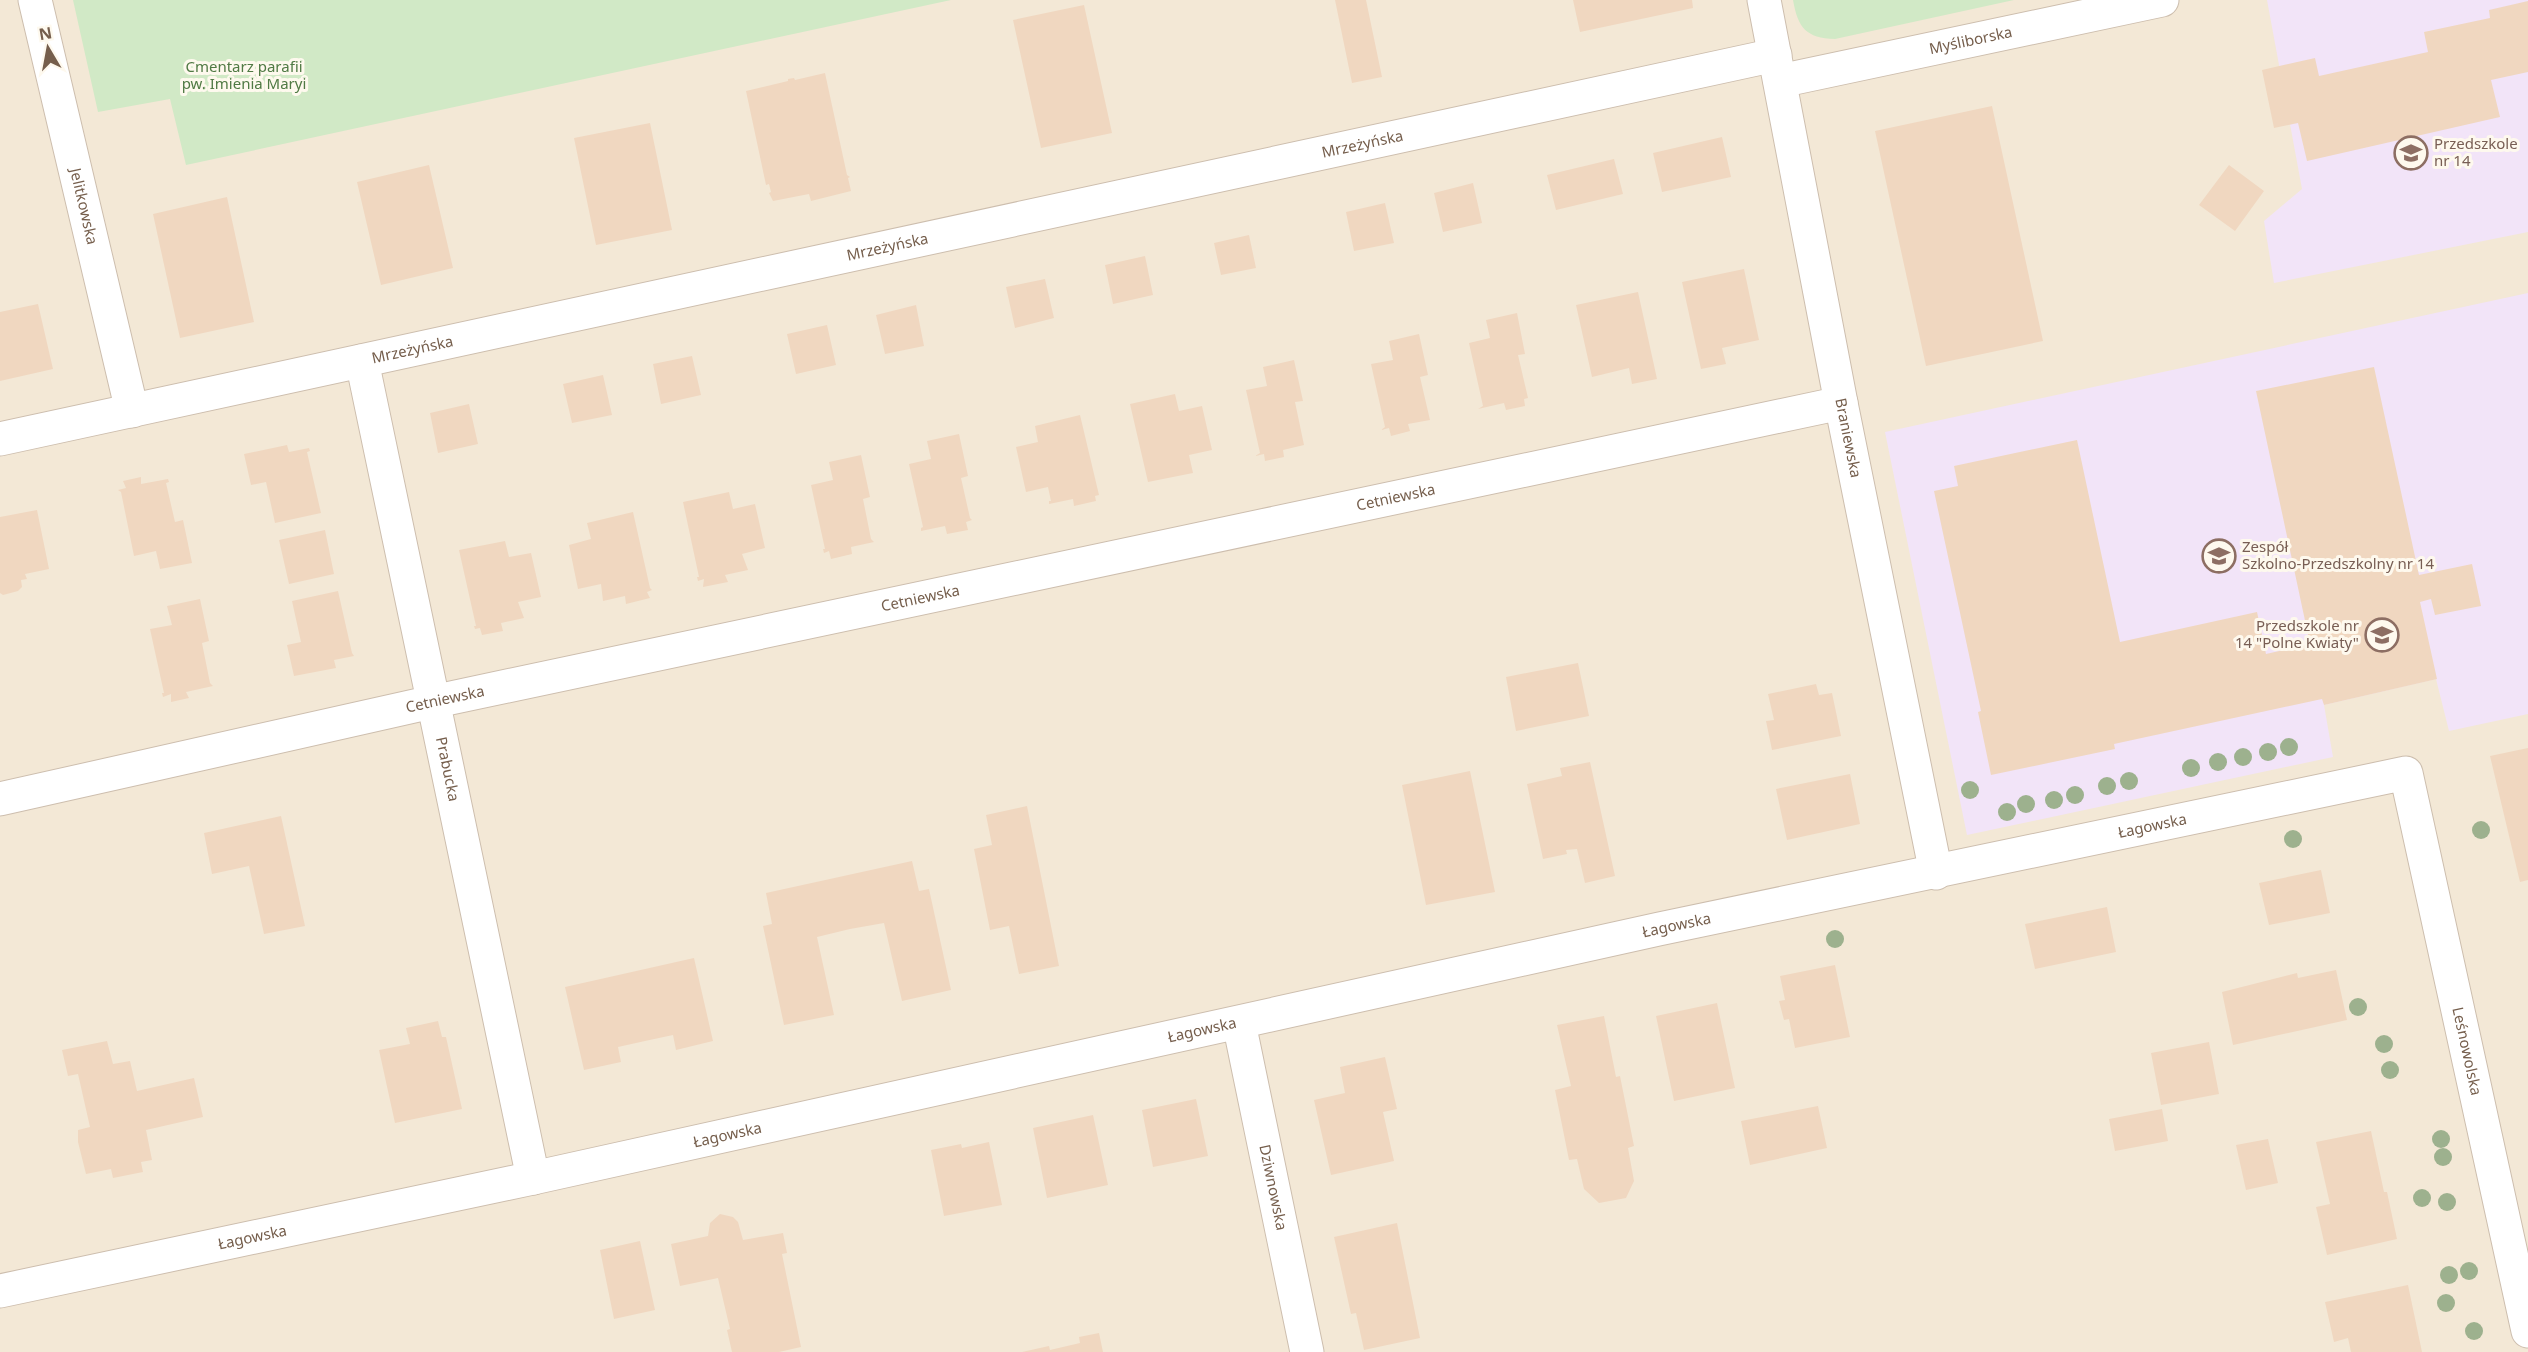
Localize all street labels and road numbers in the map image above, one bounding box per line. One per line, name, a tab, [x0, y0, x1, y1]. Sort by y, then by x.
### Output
street label: Myśliborska	[1927, 21, 2014, 58]
street label: Mrzeżyńska	[1320, 125, 1405, 162]
street label: Jelitkowska	[66, 164, 103, 246]
street label: Mrzeżyńska	[845, 228, 930, 265]
street label: Mrzeżyńska	[370, 330, 455, 367]
street label: Braniewska	[1831, 396, 1867, 479]
street label: Cetniewska	[1354, 478, 1437, 515]
street label: Cetniewska	[879, 579, 961, 615]
street label: Cetniewska	[403, 680, 486, 717]
street label: Prabucka	[432, 735, 465, 803]
street label: Łagowska	[2116, 808, 2188, 842]
street label: Łagowska	[1640, 907, 1713, 941]
street label: Leśnowolska	[2448, 1005, 2487, 1097]
street label: Łagowska	[1166, 1012, 1238, 1046]
street label: Łagowska	[691, 1117, 763, 1151]
street label: Dziwnowska	[1255, 1143, 1293, 1232]
street label: Łagowska	[216, 1219, 288, 1254]

